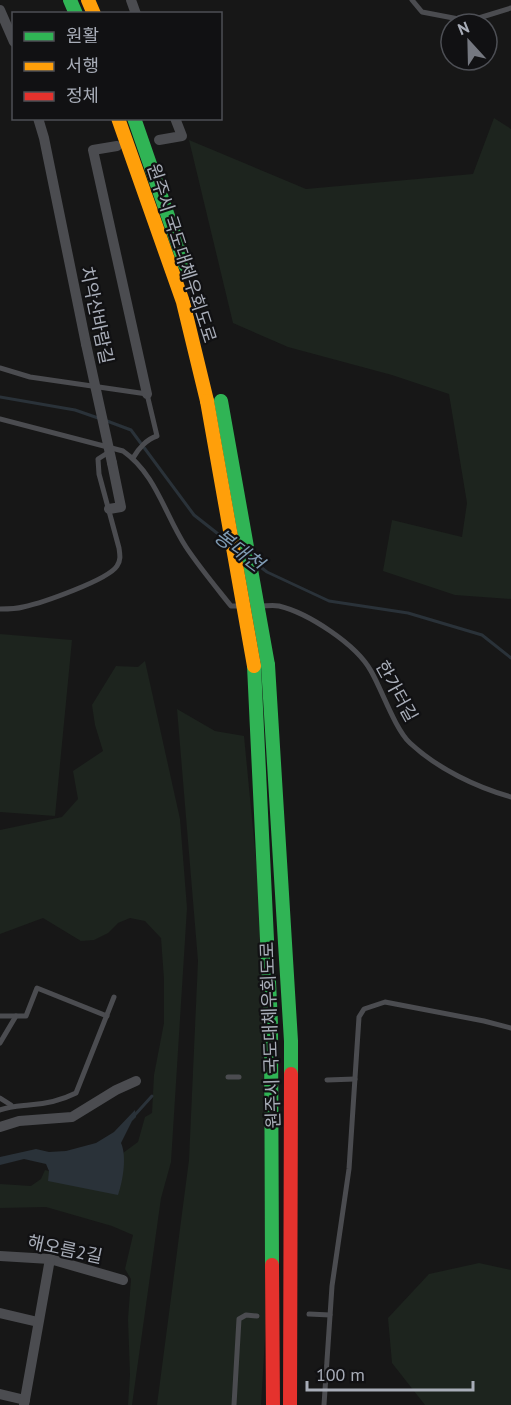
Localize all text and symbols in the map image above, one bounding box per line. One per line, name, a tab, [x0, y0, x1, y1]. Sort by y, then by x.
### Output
legend	[12, 12, 222, 120]
north arrow	[439, 12, 499, 72]
text: N	[455, 17, 472, 39]
text: 원활	[66, 24, 99, 47]
text: 서행	[66, 54, 99, 77]
text: 정체	[66, 84, 99, 107]
street label: 원주시 국도대체우회도로	[142, 161, 222, 345]
street label: 치악산바람길	[75, 264, 119, 366]
water label: 봉대천	[209, 523, 271, 579]
street label: 한가터길	[371, 656, 423, 726]
street label: 원주시 국도대체우회도로	[255, 941, 285, 1129]
street label: 해오름2길	[25, 1230, 105, 1268]
scale bar	[307, 1354, 474, 1392]
text: 100 m	[316, 1363, 365, 1386]

